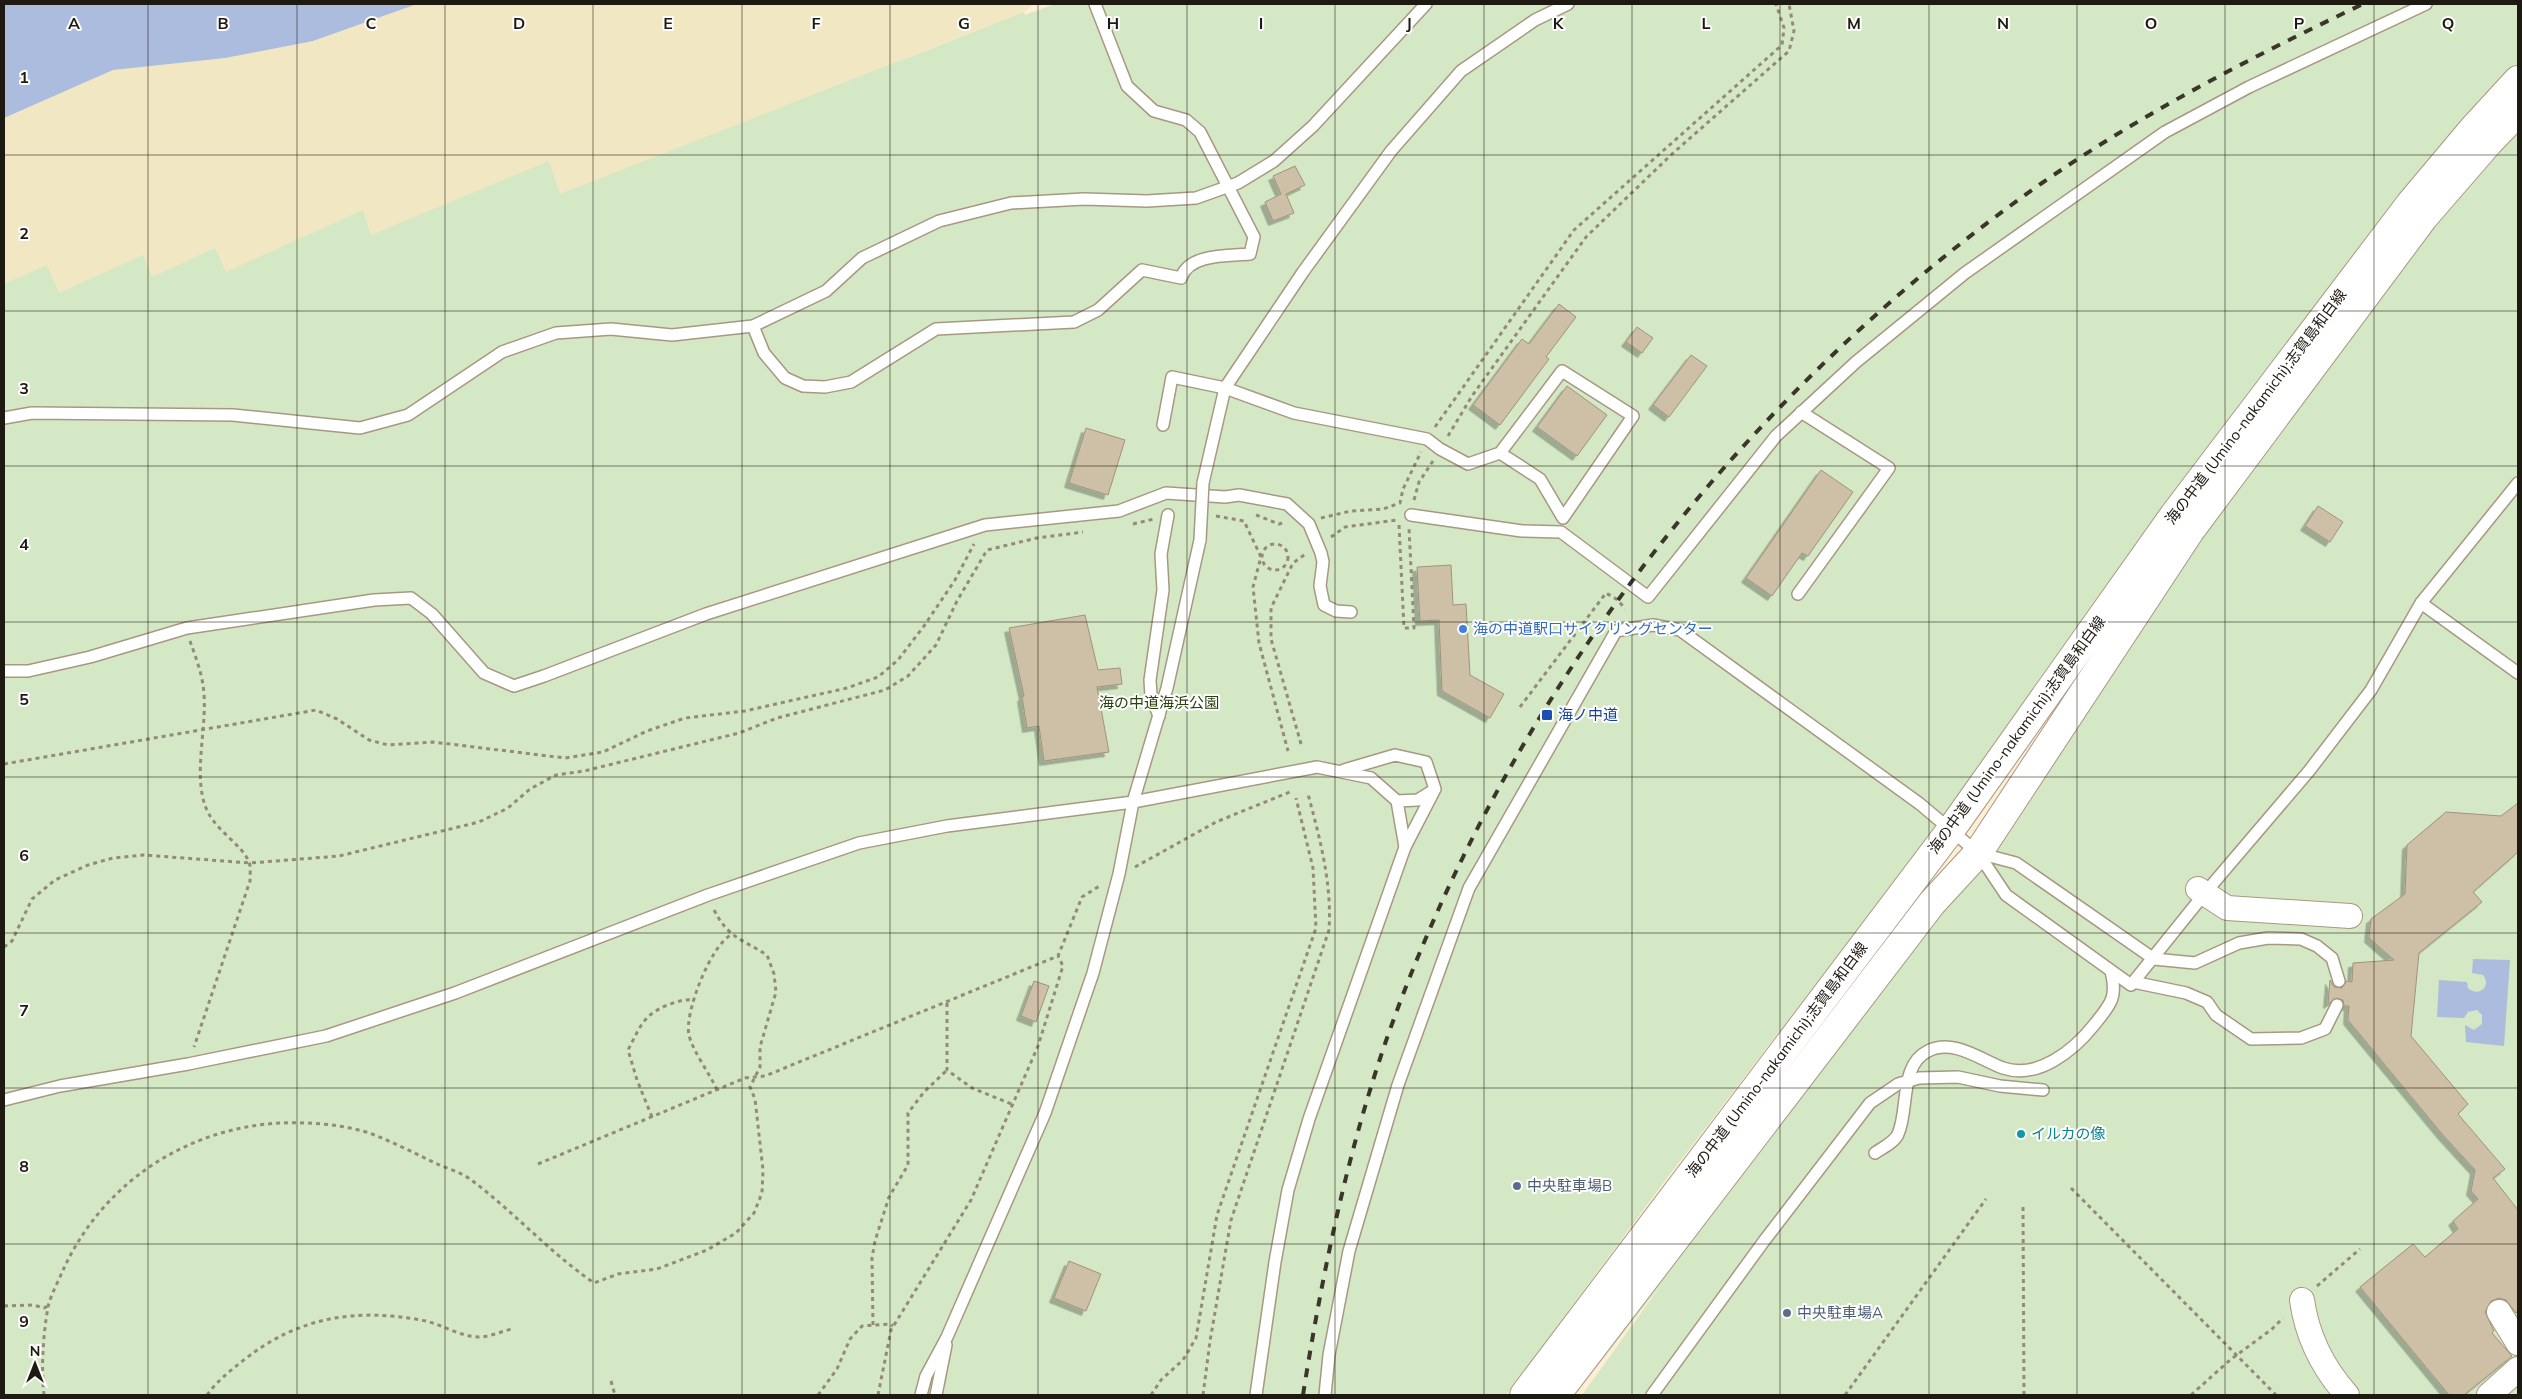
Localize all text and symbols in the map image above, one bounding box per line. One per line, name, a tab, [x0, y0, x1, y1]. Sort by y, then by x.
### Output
text: A	[68, 13, 80, 33]
text: B	[217, 13, 229, 33]
text: C	[366, 13, 377, 33]
text: D	[513, 13, 525, 33]
text: E	[663, 13, 673, 33]
text: F	[811, 13, 821, 33]
text: G	[958, 13, 970, 33]
text: H	[1107, 13, 1119, 33]
text: I	[1259, 13, 1263, 33]
text: J	[1406, 13, 1412, 33]
text: K	[1553, 13, 1565, 33]
text: L	[1702, 13, 1711, 33]
text: M	[1847, 13, 1861, 33]
text: N	[1997, 13, 2009, 33]
text: O	[2145, 13, 2157, 33]
text: P	[2294, 13, 2305, 33]
text: Q	[2442, 13, 2454, 33]
text: 1	[19, 67, 29, 87]
text: 2	[19, 223, 29, 243]
street label: 海の中道 (Umino-nakamichi);志賀島和白線	[2161, 285, 2350, 528]
text: 3	[19, 378, 29, 398]
text: 4	[19, 534, 29, 554]
street label: 海の中道 (Umino-nakamichi);志賀島和白線	[1924, 612, 2109, 857]
place label: 海の中道駅口サイクリングセンター	[1473, 619, 1713, 638]
marker: 海の中道駅口サイクリングセンター	[1457, 623, 1469, 635]
text: 5	[19, 689, 29, 709]
park label: 海の中道海浜公園	[1099, 693, 1219, 712]
place label: 海ノ中道	[1558, 705, 1618, 724]
marker: 海ノ中道	[1540, 708, 1554, 722]
text: 6	[19, 845, 29, 865]
street label: 海の中道 (Umino-nakamichi);志賀島和白線	[1682, 938, 1871, 1181]
text: 7	[19, 1000, 29, 1020]
place label: イルカの像	[2031, 1124, 2106, 1143]
marker: イルカの像	[2015, 1128, 2027, 1140]
text: 8	[19, 1156, 29, 1176]
place label: 中央駐車場B	[1527, 1176, 1612, 1195]
marker: 中央駐車場B	[1511, 1180, 1523, 1192]
place label: 中央駐車場A	[1797, 1303, 1883, 1322]
marker: 中央駐車場A	[1781, 1307, 1793, 1319]
text: 9	[19, 1311, 29, 1331]
north arrow	[10, 1339, 60, 1389]
text: N	[30, 1342, 40, 1360]

